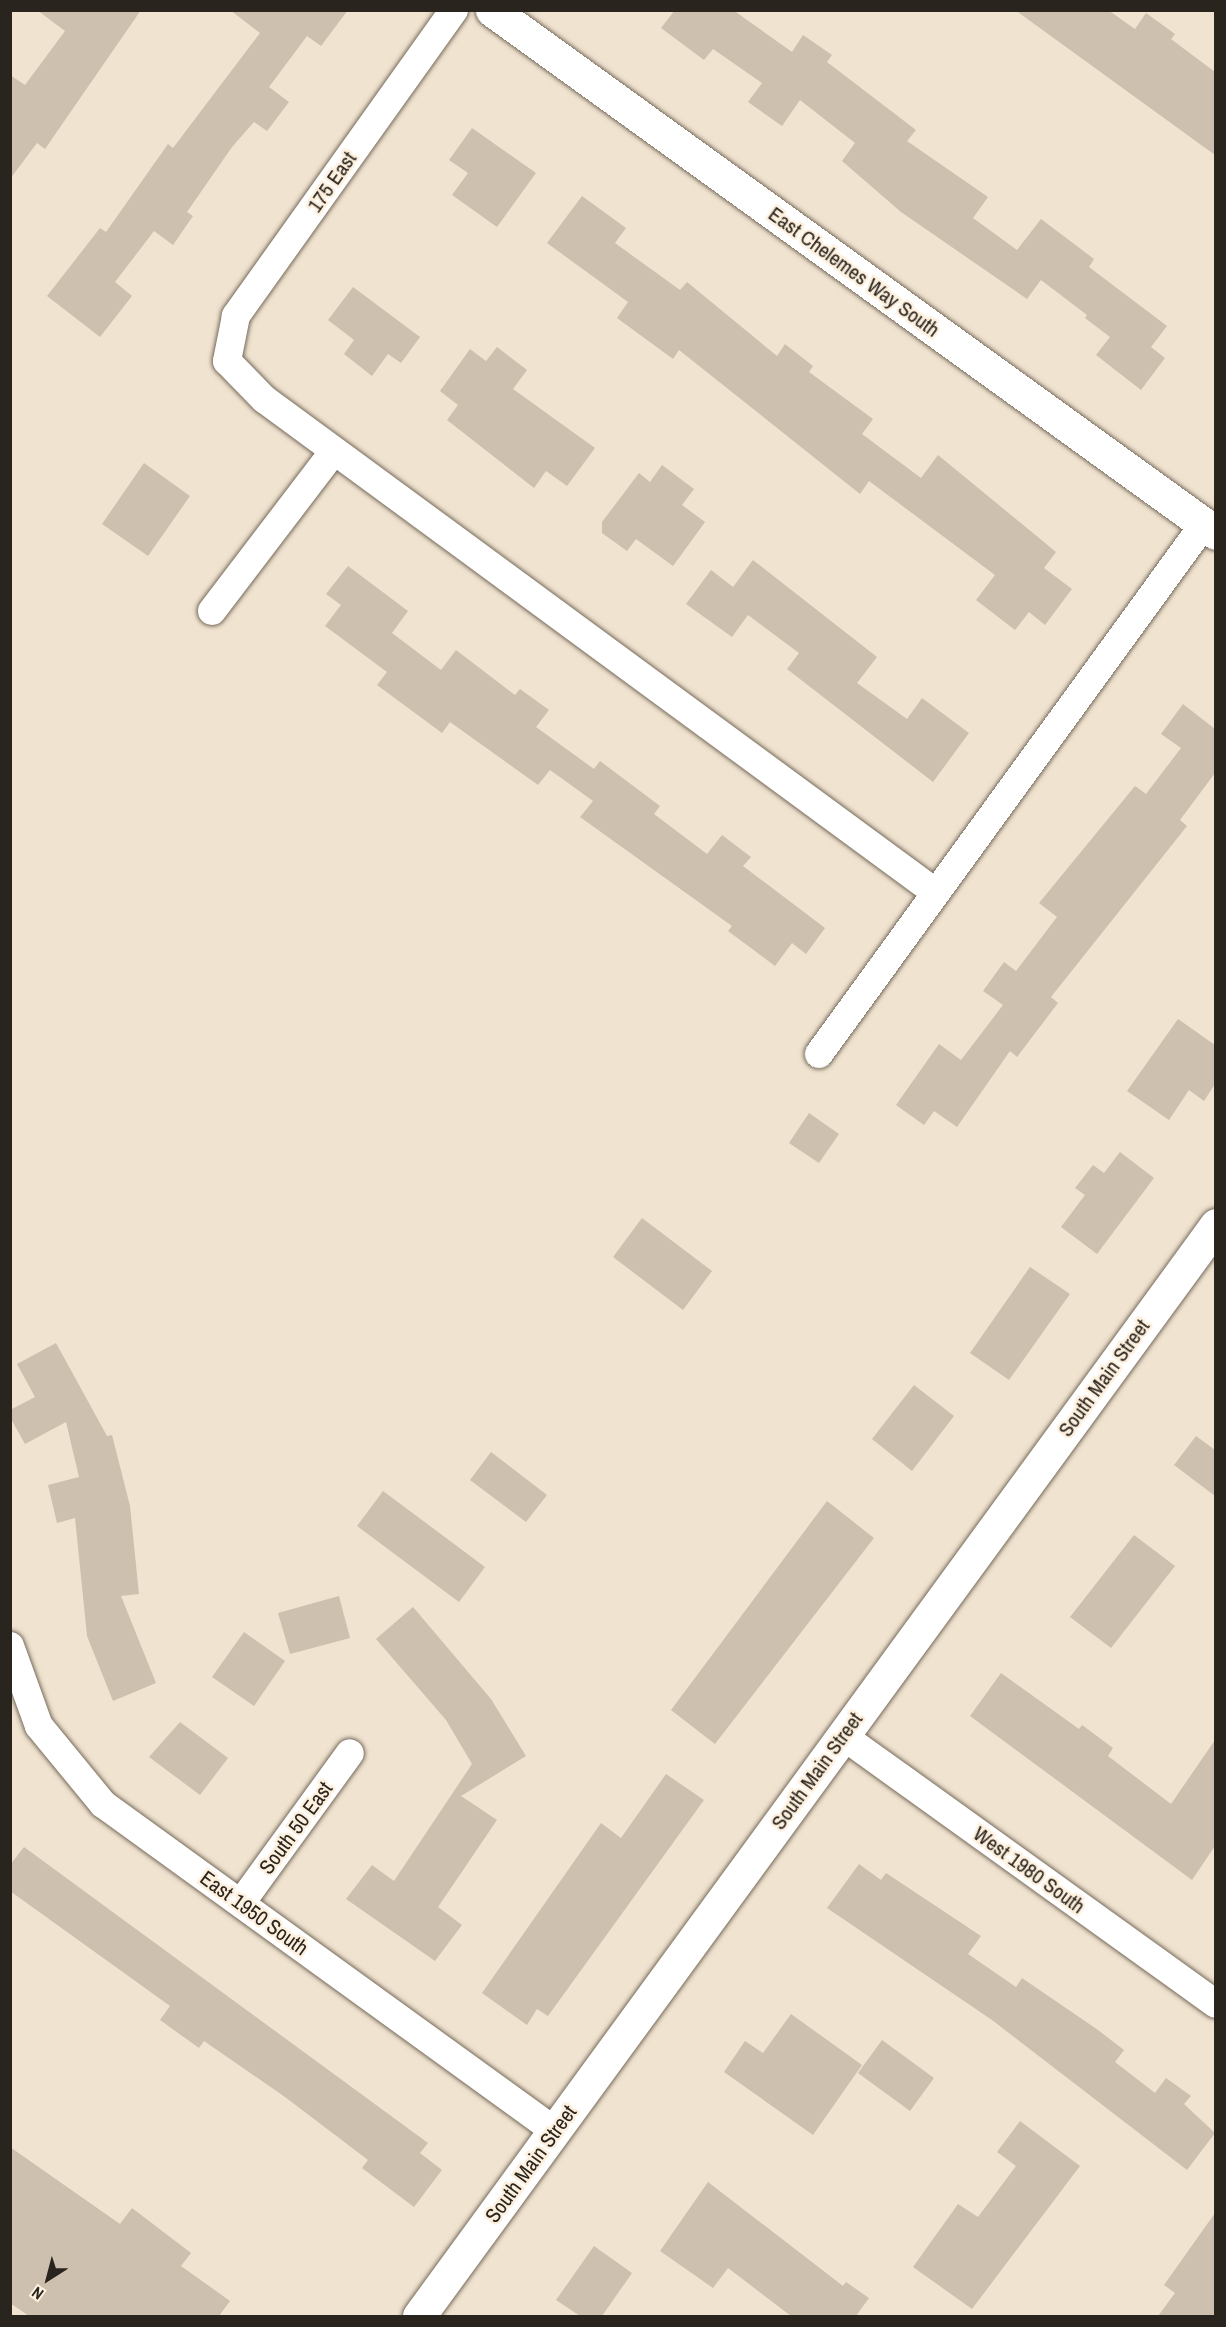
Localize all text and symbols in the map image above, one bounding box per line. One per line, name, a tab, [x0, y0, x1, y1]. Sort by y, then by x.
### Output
street label: 175 East	[302, 147, 362, 217]
street label: East Chelemes Way South	[764, 202, 944, 342]
street label: South Main Street	[1053, 1314, 1155, 1442]
street label: South Main Street	[766, 1707, 868, 1835]
street label: South 50 East	[254, 1777, 338, 1879]
street label: West 1980 South	[968, 1821, 1090, 1919]
street label: East 1950 South	[195, 1865, 313, 1961]
street label: South Main Street	[480, 2100, 582, 2228]
north arrow	[18, 2249, 78, 2309]
text: N	[27, 2282, 48, 2305]

